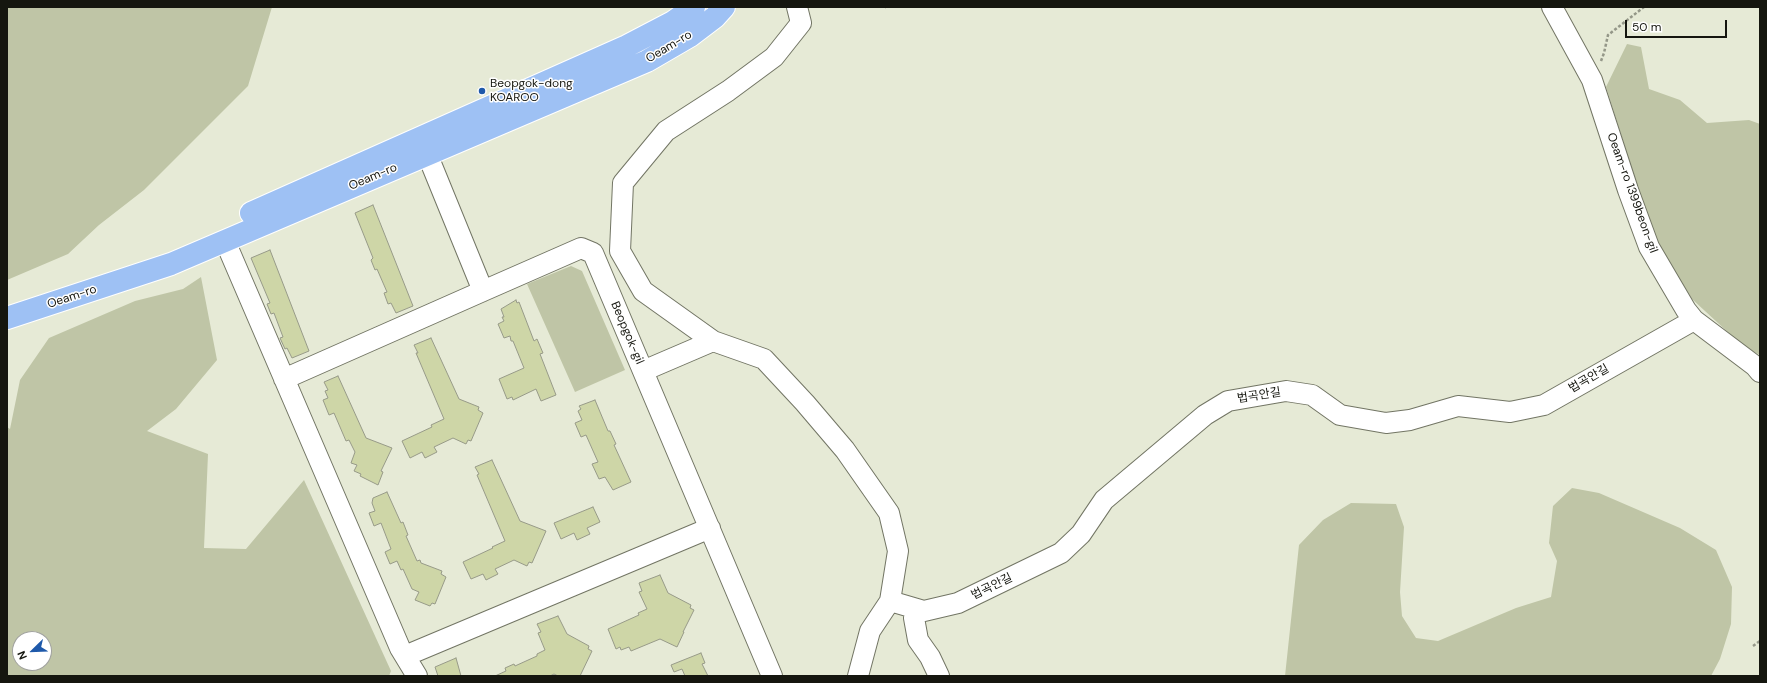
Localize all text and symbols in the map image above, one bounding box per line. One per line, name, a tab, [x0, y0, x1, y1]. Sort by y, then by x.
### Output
scale bar	[1627, 12, 1729, 38]
text: 50 m	[1632, 19, 1661, 35]
street label: Oeam-ro	[643, 28, 695, 66]
place label: Beopgok-dong KOAROO	[490, 77, 573, 105]
marker: Beopgok-dong KOAROO	[477, 86, 487, 96]
street label: Oeam-ro 1399beon-gil	[1604, 131, 1660, 255]
street label: Oeam-ro	[347, 160, 399, 194]
street label: Oeam-ro	[45, 282, 99, 312]
street label: Beopgok-gil	[607, 299, 647, 367]
street label: 법곡안길	[1566, 362, 1612, 396]
street label: 법곡안길	[1236, 385, 1282, 407]
street label: 법곡안길	[969, 571, 1015, 603]
north arrow	[12, 631, 52, 671]
text: N	[14, 649, 30, 662]

